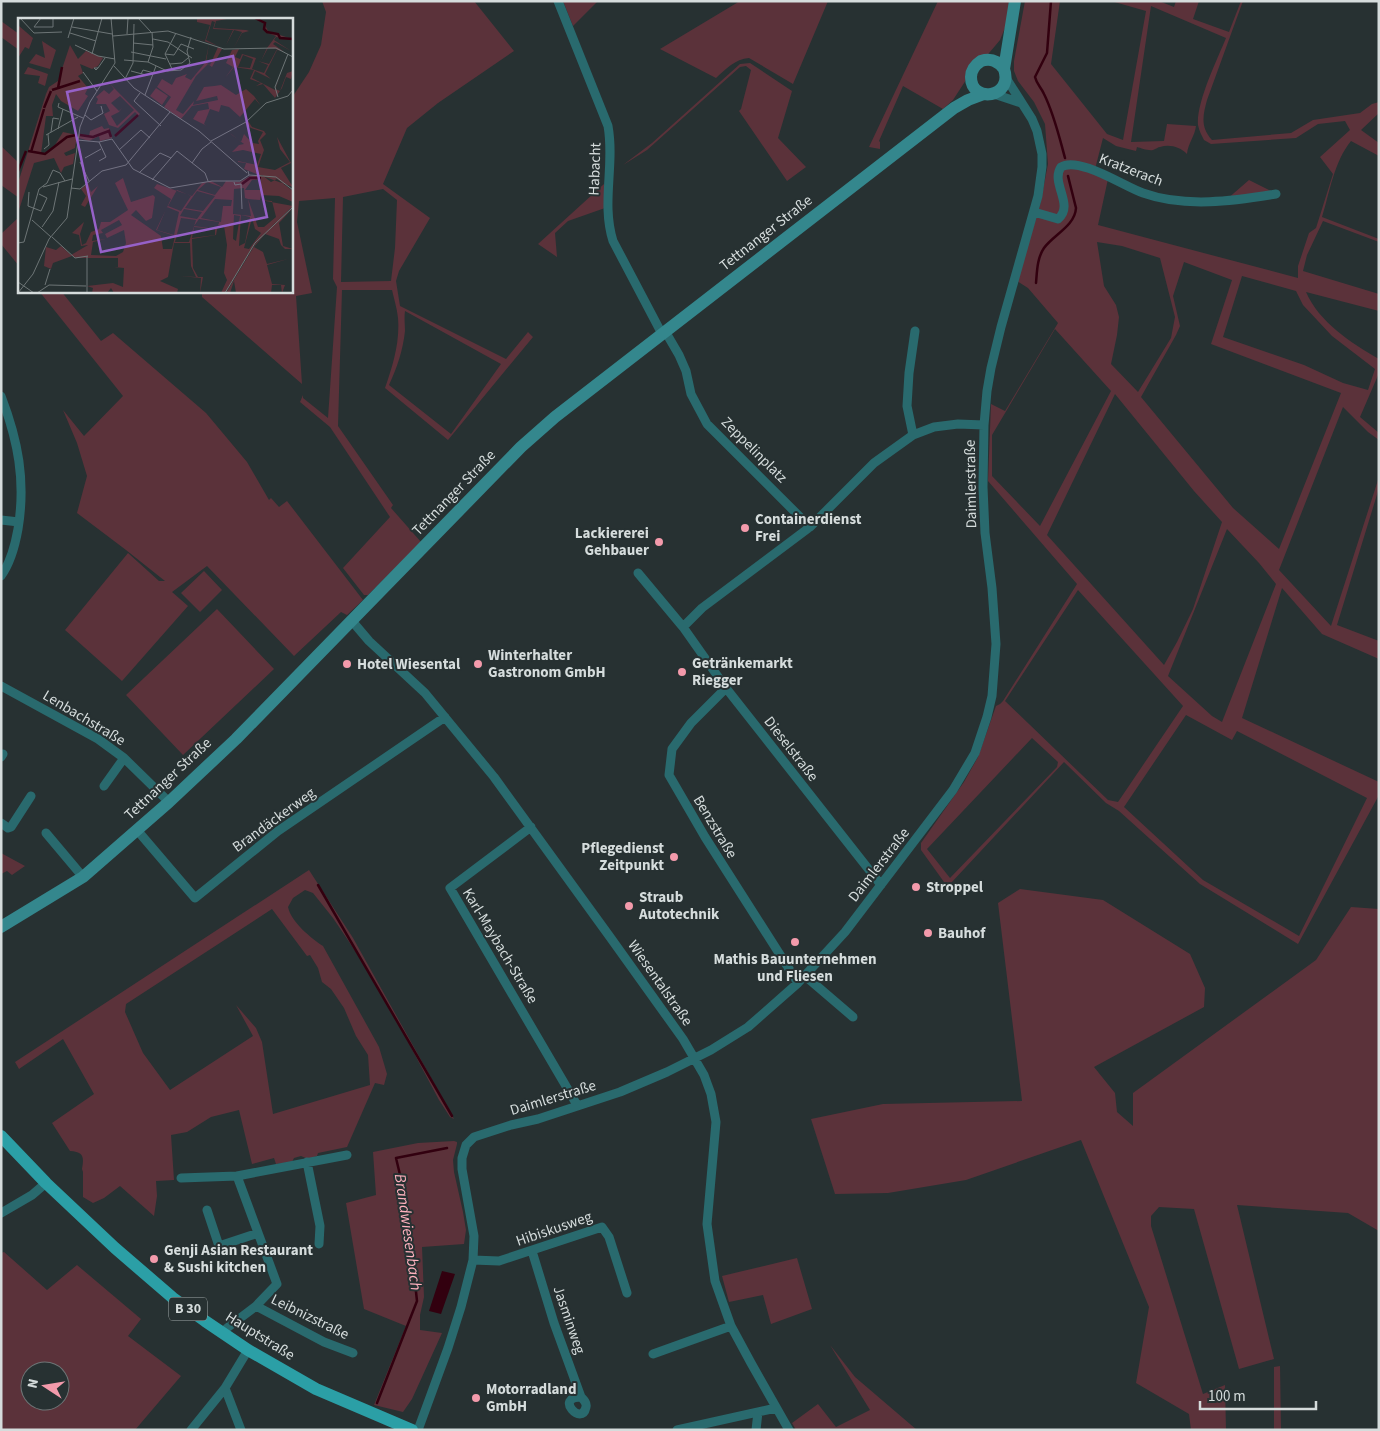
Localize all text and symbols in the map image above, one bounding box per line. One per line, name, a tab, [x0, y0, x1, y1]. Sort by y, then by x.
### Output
inset map	[18, 18, 292, 292]
street label: Habacht	[584, 142, 606, 196]
street label: Kratzerach	[1096, 148, 1166, 192]
street label: Tettnanger Straße	[715, 190, 817, 276]
street label: Zeppelinplatz	[716, 412, 792, 488]
street label: Daimlerstraße	[960, 439, 982, 529]
street label: Tettnanger Straße	[407, 445, 501, 541]
place label: Containerdienst Frei	[755, 509, 862, 547]
marker: Containerdienst Frei	[739, 522, 751, 534]
place label: Lackiererei Gehbauer	[575, 523, 649, 561]
marker: Lackiererei Gehbauer	[653, 536, 665, 548]
place label: Winterhalter Gastronom GmbH	[488, 645, 606, 683]
place label: Getränkemarkt Riegger	[692, 653, 793, 691]
place label: Hotel Wiesental	[357, 654, 461, 675]
marker: Hotel Wiesental	[341, 658, 353, 670]
marker: Winterhalter Gastronom GmbH	[472, 658, 484, 670]
marker: Getränkemarkt Riegger	[676, 666, 688, 678]
street label: Lenbachstraße	[39, 685, 129, 751]
street label: Dieselstraße	[759, 712, 823, 786]
street label: Tettnanger Straße	[120, 733, 216, 825]
street label: Brandäckerweg	[228, 782, 320, 857]
street label: Benzstraße	[688, 791, 742, 863]
street label: Daimlerstraße	[843, 824, 915, 906]
place label: Pflegedienst Zeitpunkt	[581, 838, 664, 876]
marker: Pflegedienst Zeitpunkt	[668, 851, 680, 863]
place label: Stroppel	[926, 877, 984, 898]
marker: Stroppel	[910, 881, 922, 893]
street label: Karl-Maybach-Straße	[457, 884, 543, 1008]
place label: Straub Autotechnik	[638, 887, 720, 925]
marker: Straub Autotechnik	[623, 900, 635, 912]
place label: Bauhof	[938, 923, 986, 944]
marker: Bauhof	[922, 927, 934, 939]
street label: Wiesentalstraße	[623, 936, 697, 1030]
marker: Mathis Bauunternehmen und Fliesen	[789, 936, 801, 948]
place label: Mathis Bauunternehmen und Fliesen	[713, 949, 877, 987]
street label: Daimlerstraße	[507, 1075, 599, 1121]
water label: Brandwiesenbach	[389, 1172, 427, 1292]
street label: Hibiskusweg	[513, 1206, 595, 1252]
place label: Genji Asian Restaurant & Sushi kitchen	[164, 1240, 313, 1278]
marker: Genji Asian Restaurant & Sushi kitchen	[148, 1253, 160, 1265]
street label: Jasminweg	[548, 1283, 591, 1357]
street label: Leibnizstraße	[267, 1289, 353, 1345]
road number: B 30	[169, 1298, 207, 1320]
street label: Hauptstraße	[221, 1306, 299, 1366]
north arrow	[20, 1361, 70, 1411]
text: N	[23, 1377, 44, 1390]
scale bar	[1200, 1378, 1316, 1410]
place label: Motorradland GmbH	[486, 1379, 577, 1417]
text: 100 m	[1208, 1386, 1246, 1407]
marker: Motorradland GmbH	[470, 1392, 482, 1404]

